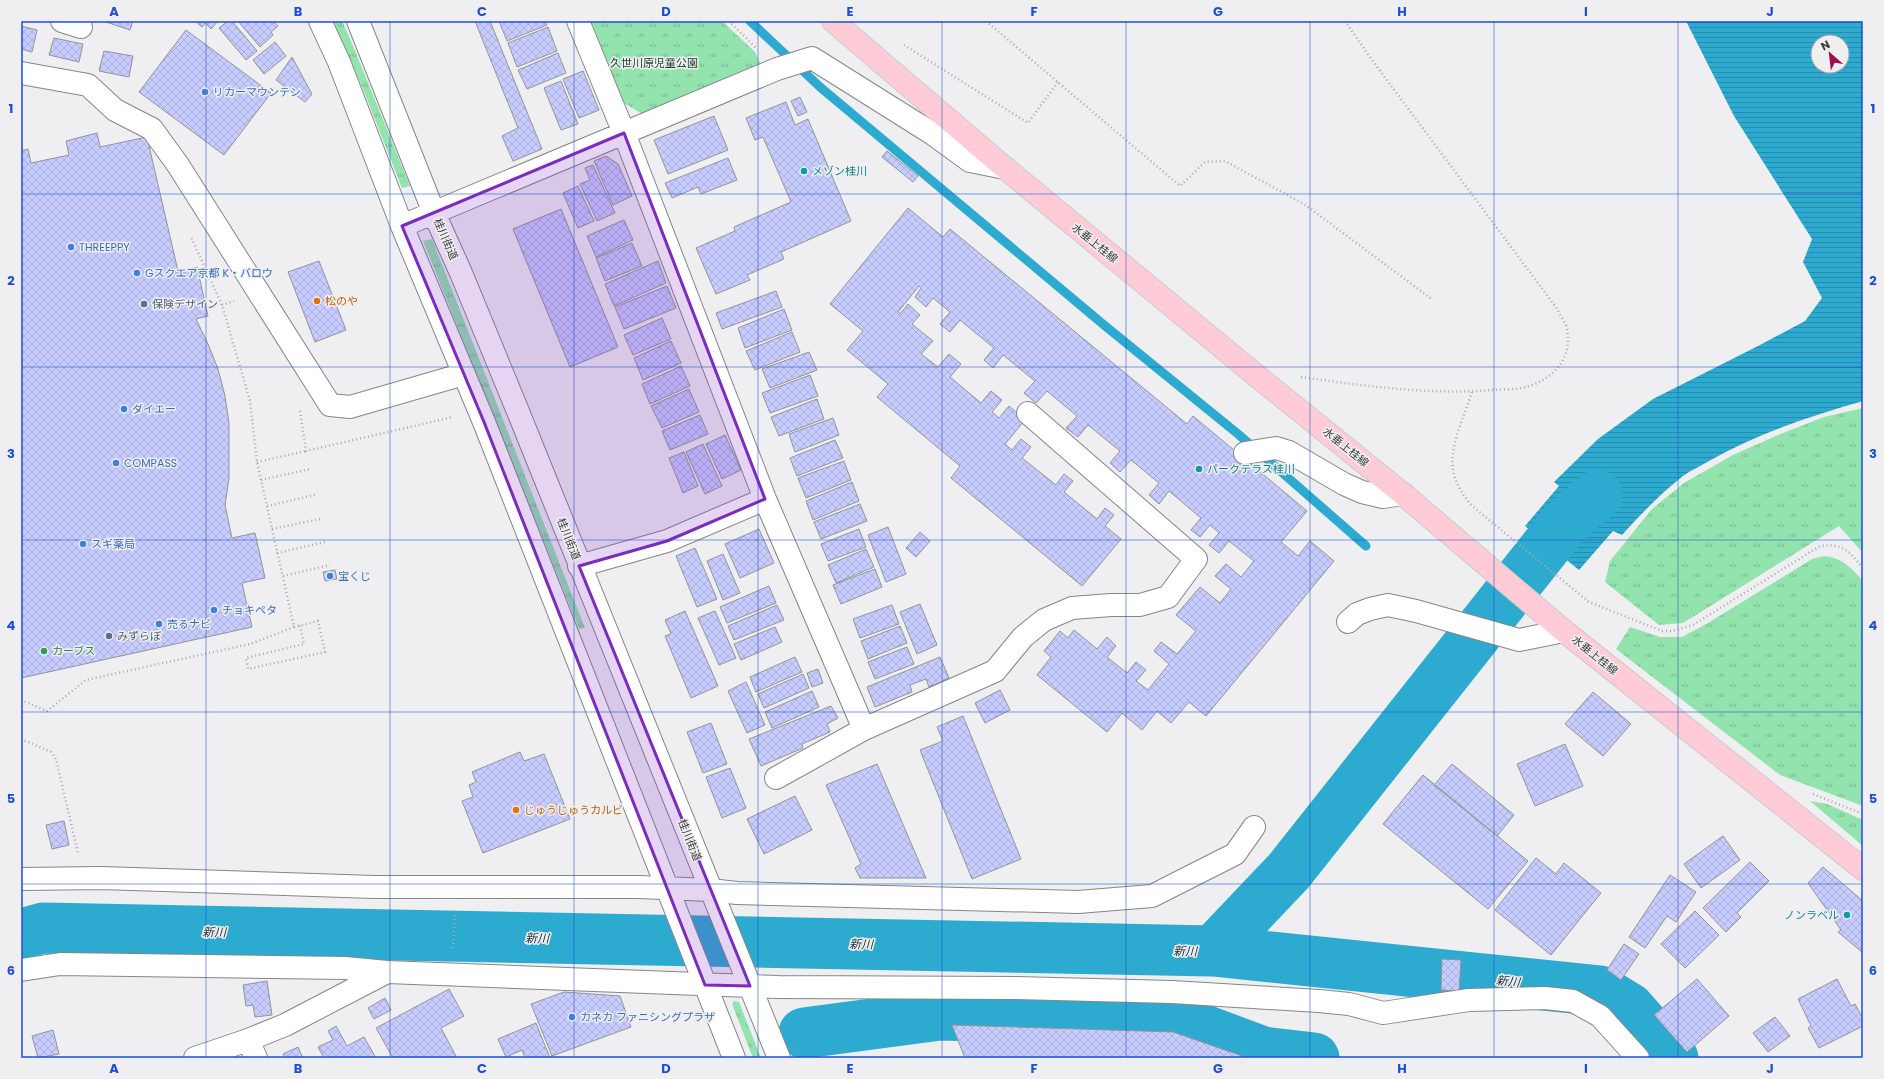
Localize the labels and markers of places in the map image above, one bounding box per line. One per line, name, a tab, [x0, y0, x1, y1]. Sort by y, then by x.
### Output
place label: リカーマウンテン	[213, 84, 301, 100]
marker: リカーマウンテン	[200, 87, 210, 97]
place label: メゾン桂川	[812, 163, 867, 179]
marker: メゾン桂川	[799, 166, 809, 176]
place label: THREEPPY	[79, 239, 130, 255]
marker: THREEPPY	[66, 242, 76, 252]
place label: Gスクエア京都 K・バロウ	[145, 265, 273, 281]
marker: Gスクエア京都 K・バロウ	[132, 268, 142, 278]
place label: 松のや	[325, 293, 358, 309]
place label: 保険デザイン	[152, 296, 218, 312]
marker: 松のや	[312, 296, 322, 306]
marker: 保険デザイン	[139, 299, 149, 309]
place label: ダイエー	[132, 401, 176, 417]
marker: ダイエー	[119, 404, 129, 414]
place label: COMPASS	[124, 455, 177, 471]
marker: COMPASS	[111, 458, 121, 468]
place label: パークテラス桂川	[1207, 461, 1295, 477]
marker: パークテラス桂川	[1194, 464, 1204, 474]
place label: スギ薬局	[91, 536, 135, 552]
marker: スギ薬局	[78, 539, 88, 549]
place label: 宝くじ	[338, 568, 371, 584]
marker: 宝くじ	[325, 571, 335, 581]
place label: チョキペタ	[222, 602, 277, 618]
marker: チョキペタ	[209, 605, 219, 615]
place label: 売るナビ	[167, 616, 211, 632]
marker: 売るナビ	[154, 619, 164, 629]
place label: みずらぼ	[117, 628, 161, 644]
marker: みずらぼ	[104, 631, 114, 641]
place label: カーブス	[52, 643, 95, 659]
marker: カーブス	[39, 646, 49, 656]
place label: じゅうじゅうカルビ	[524, 802, 623, 818]
marker: じゅうじゅうカルビ	[511, 805, 521, 815]
place label: ノンラベル	[1784, 907, 1839, 923]
marker: ノンラベル	[1842, 910, 1852, 920]
place label: カネカ ファニシングプラザ	[580, 1009, 715, 1025]
marker: カネカ ファニシングプラザ	[567, 1012, 577, 1022]

